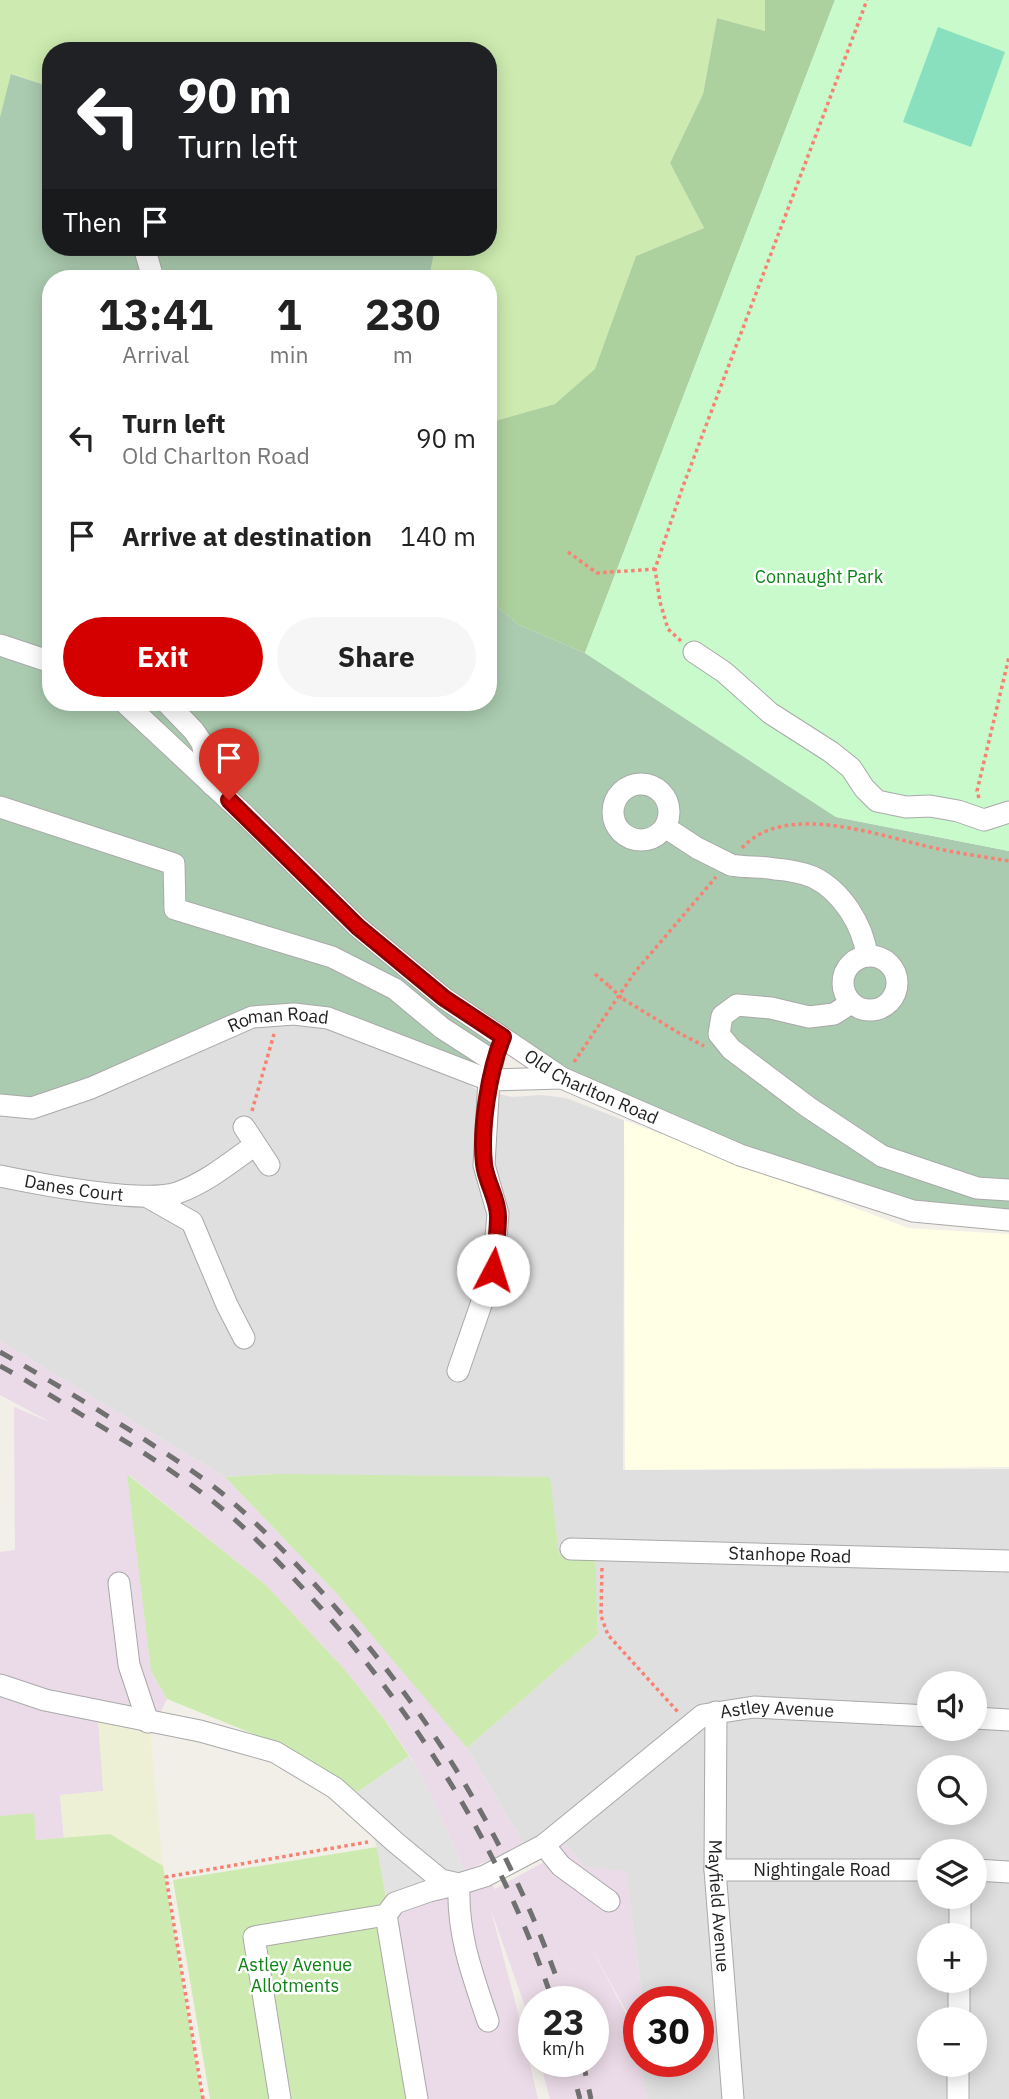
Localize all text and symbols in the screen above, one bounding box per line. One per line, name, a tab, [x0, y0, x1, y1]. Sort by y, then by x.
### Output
text: 90 m	[178, 63, 292, 126]
icon: left	[63, 70, 154, 161]
text: Turn left	[178, 125, 298, 167]
icon: arrive	[136, 203, 174, 241]
text: Then	[63, 205, 122, 239]
text: 13:41	[98, 287, 213, 342]
text: 1	[276, 287, 302, 342]
text: 230	[365, 287, 441, 342]
text: Arrival	[122, 339, 189, 369]
text: min	[270, 339, 308, 369]
text: m	[393, 339, 413, 369]
text: Turn left	[122, 406, 225, 440]
icon: left	[63, 419, 101, 457]
text: 90 m	[416, 421, 476, 455]
text: Old Charlton Road	[122, 440, 310, 470]
icon: arrive	[63, 517, 101, 555]
text: Arrive at destination	[122, 519, 372, 553]
text: 140 m	[400, 519, 476, 553]
park label: Connaught Park	[755, 565, 884, 588]
button: Exit	[63, 617, 263, 697]
button: Share	[277, 617, 476, 697]
pin	[199, 728, 259, 800]
icon: arrive	[210, 739, 248, 777]
street label: Roman Road	[224, 1002, 330, 1037]
street label: Old Charlton Road	[520, 1044, 662, 1129]
street label: Danes Court	[23, 1169, 124, 1206]
position arrow	[456, 1233, 530, 1307]
street label: Stanhope Road	[728, 1541, 852, 1568]
map controls	[917, 1671, 987, 2077]
button: sound	[917, 1671, 987, 1741]
street label: Astley Avenue	[718, 1695, 835, 1723]
button: search	[917, 1755, 987, 1825]
street label: Mayfield Avenue	[704, 1839, 735, 1973]
button: layers	[917, 1839, 987, 1909]
street label: Nightingale Road	[753, 1858, 891, 1881]
button: +	[917, 1923, 987, 1993]
park label: Astley Avenue Allotments	[238, 1953, 352, 1997]
speed limit sign: 30	[623, 1986, 714, 2077]
text: 23	[542, 1999, 585, 2045]
button: −	[917, 2007, 987, 2077]
text: km/h	[542, 2037, 585, 2060]

